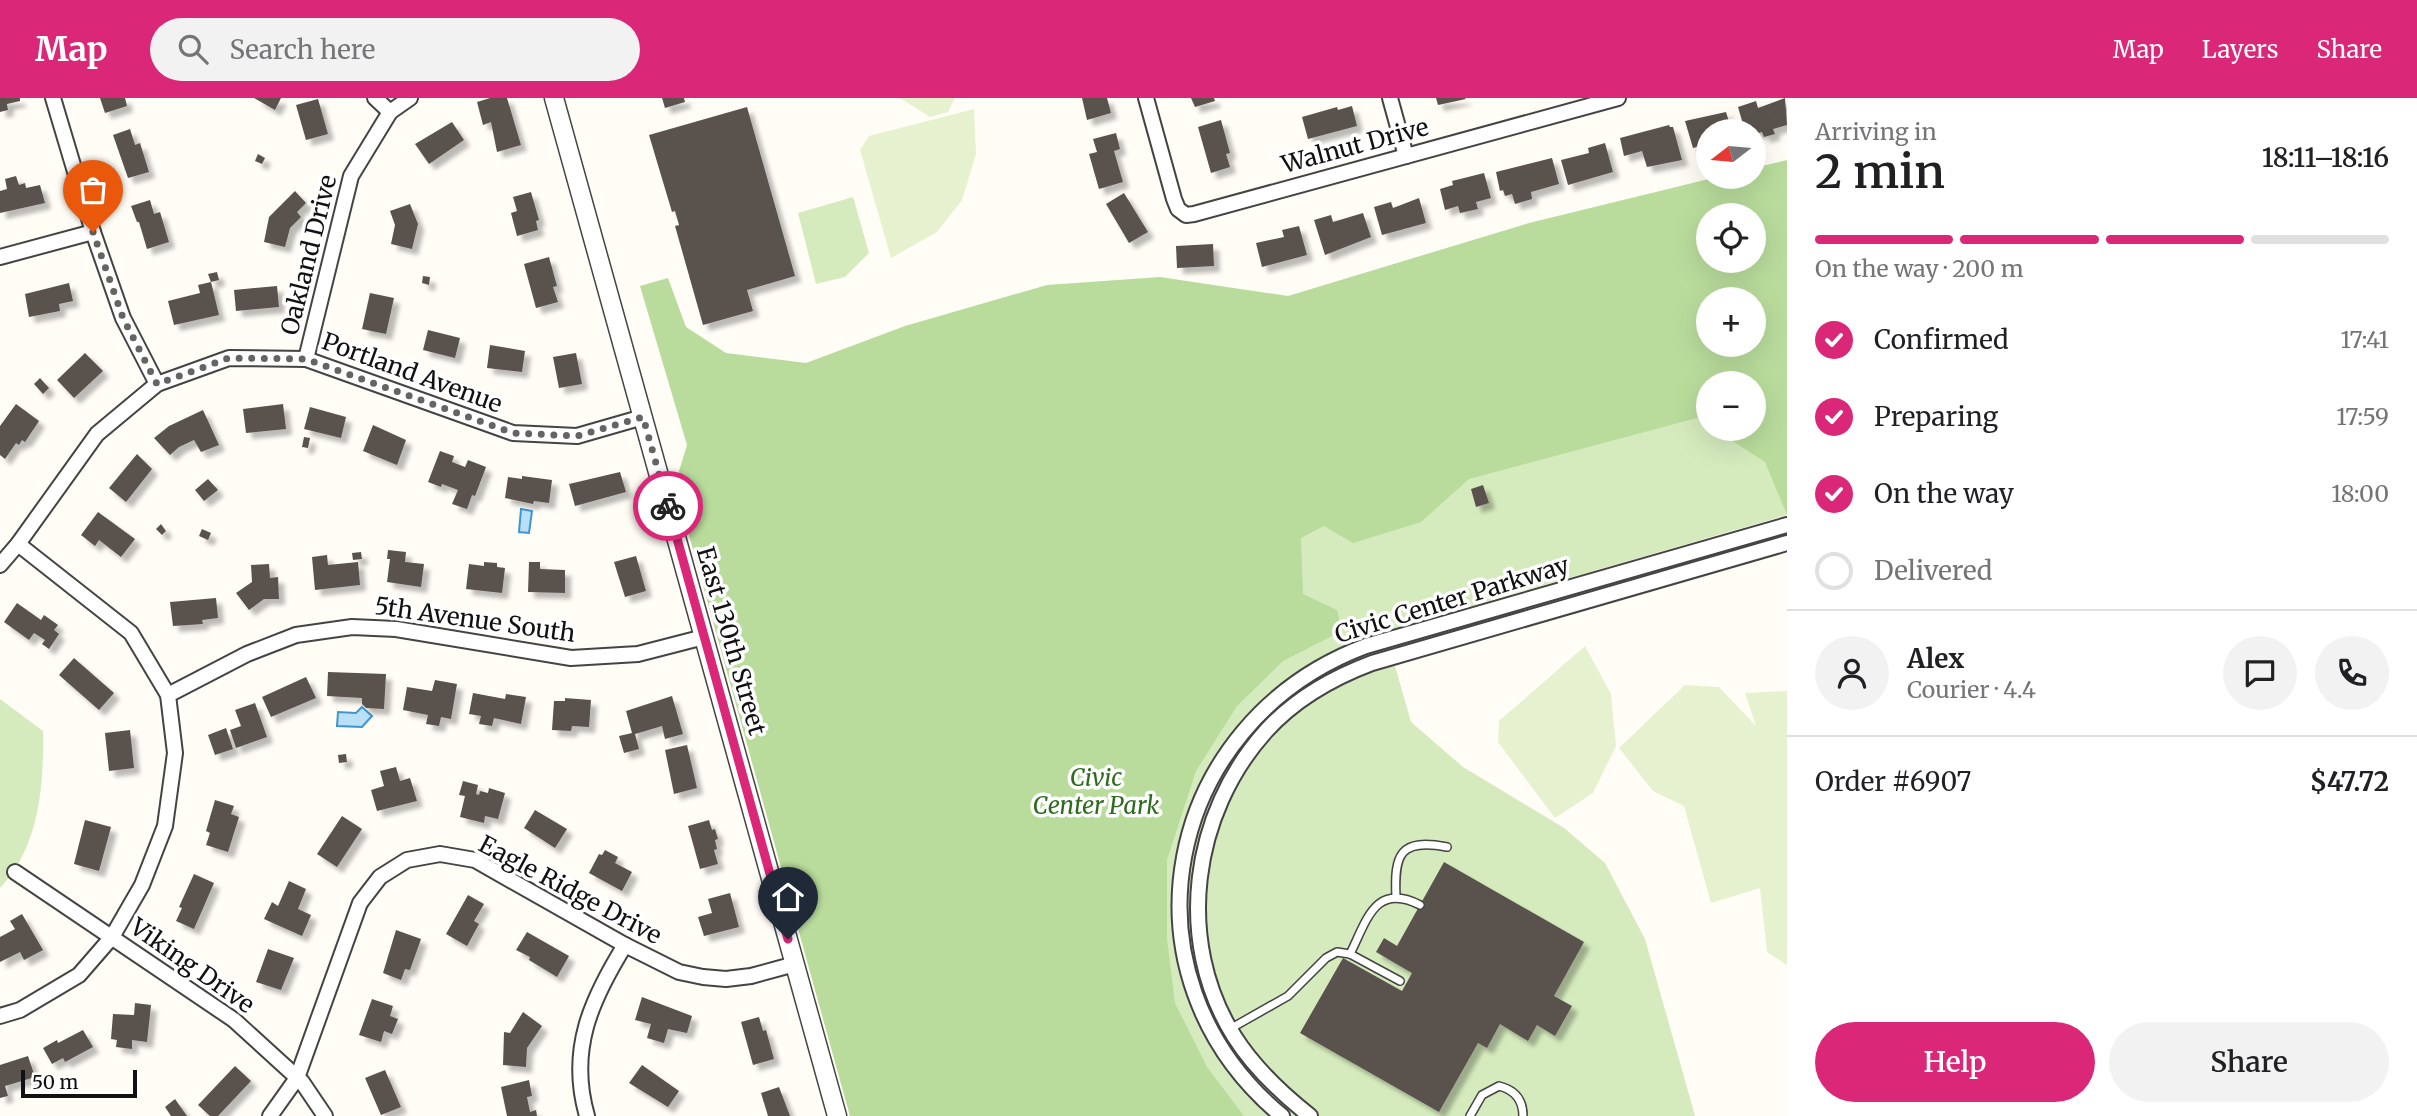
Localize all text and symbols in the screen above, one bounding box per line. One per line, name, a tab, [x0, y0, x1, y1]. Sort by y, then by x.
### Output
search box	[150, 18, 640, 81]
text: Map	[35, 29, 108, 70]
icon: search	[174, 30, 212, 68]
text: Search here	[230, 33, 375, 66]
text: Map	[2113, 34, 2164, 65]
text: Layers	[2202, 34, 2278, 65]
text: Share	[2316, 34, 2382, 65]
street label: Walnut Drive	[1277, 111, 1432, 180]
text: Arriving in	[1815, 117, 1937, 146]
north arrow	[1696, 119, 1766, 189]
map controls	[1696, 119, 1766, 441]
text: 18:11–18:16	[2262, 141, 2389, 174]
text: 2 min	[1815, 143, 1945, 201]
pin	[63, 160, 123, 232]
icon: bag	[74, 171, 112, 209]
street label: Oakland Drive	[274, 171, 343, 338]
button: locate	[1696, 203, 1766, 273]
text: On the way · 200 m	[1815, 254, 2024, 283]
button: +	[1696, 287, 1766, 357]
icon: check	[1815, 321, 1853, 359]
text: Confirmed	[1874, 323, 2009, 356]
text: 17:41	[2341, 325, 2389, 354]
street label: Portland Avenue	[318, 326, 507, 420]
button: −	[1696, 371, 1766, 441]
icon: check	[1815, 398, 1853, 436]
text: Preparing	[1874, 400, 1998, 433]
text: 17:59	[2336, 402, 2389, 431]
courier	[633, 471, 703, 541]
icon: check	[1815, 475, 1853, 513]
text: On the way	[1874, 477, 2014, 510]
text: 18:00	[2331, 479, 2389, 508]
icon: bike	[649, 487, 687, 525]
street label: East 130th Street	[690, 543, 773, 739]
street label: Civic Center Parkway	[1331, 549, 1573, 650]
text: Delivered	[1874, 554, 1993, 587]
street label: 5th Avenue South	[373, 590, 577, 649]
button: person	[1815, 636, 1889, 710]
button: chat	[2223, 636, 2297, 710]
button: phone	[2315, 636, 2389, 710]
text: Alex	[1907, 642, 1964, 675]
text: Courier · 4.4	[1907, 675, 2036, 704]
park label: Civic Center Park	[1033, 762, 1159, 821]
text: Order #6907	[1815, 765, 1971, 798]
text: $47.72	[2310, 765, 2389, 798]
street label: Eagle Ridge Drive	[474, 828, 667, 951]
pin	[758, 867, 818, 939]
icon: home	[769, 878, 807, 916]
street label: Viking Drive	[123, 911, 260, 1020]
button: Help	[1815, 1022, 2095, 1102]
button: Share	[2109, 1022, 2389, 1102]
scale bar	[21, 1067, 136, 1099]
text: 50 m	[32, 1070, 78, 1094]

